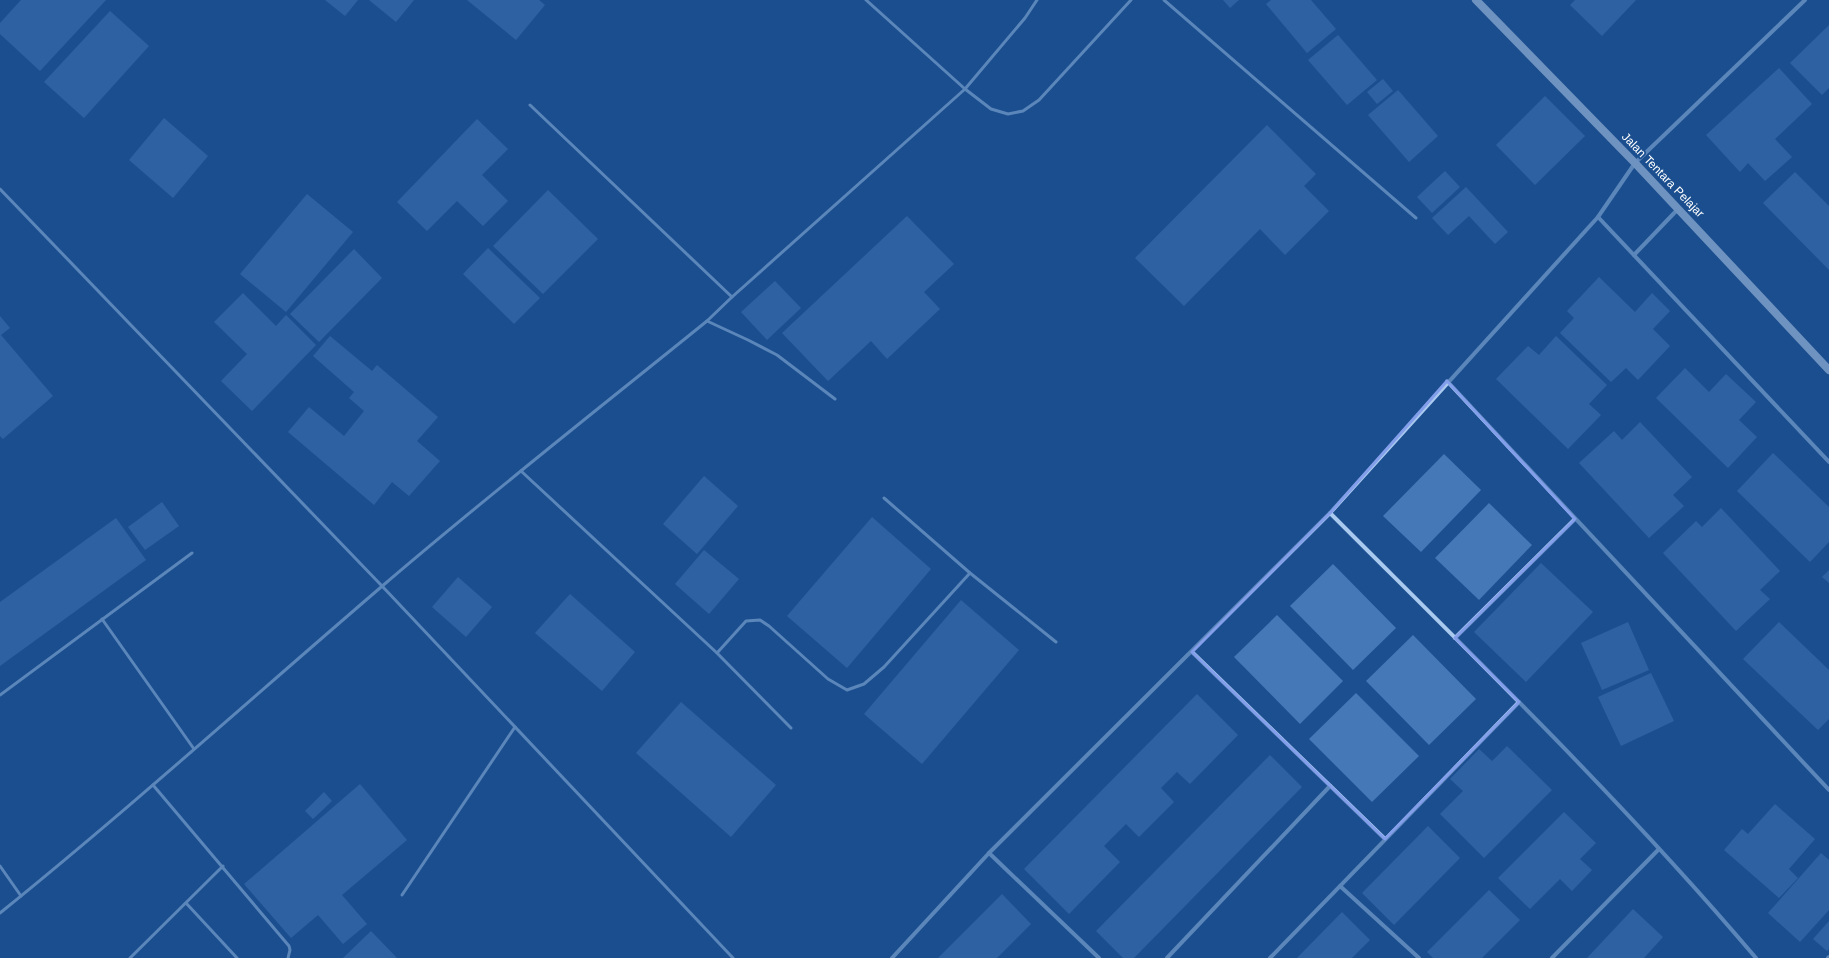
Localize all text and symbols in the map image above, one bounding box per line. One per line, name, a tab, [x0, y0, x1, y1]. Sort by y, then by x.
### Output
street label: Jalan Tentara Pelajar	[1619, 130, 1707, 220]

